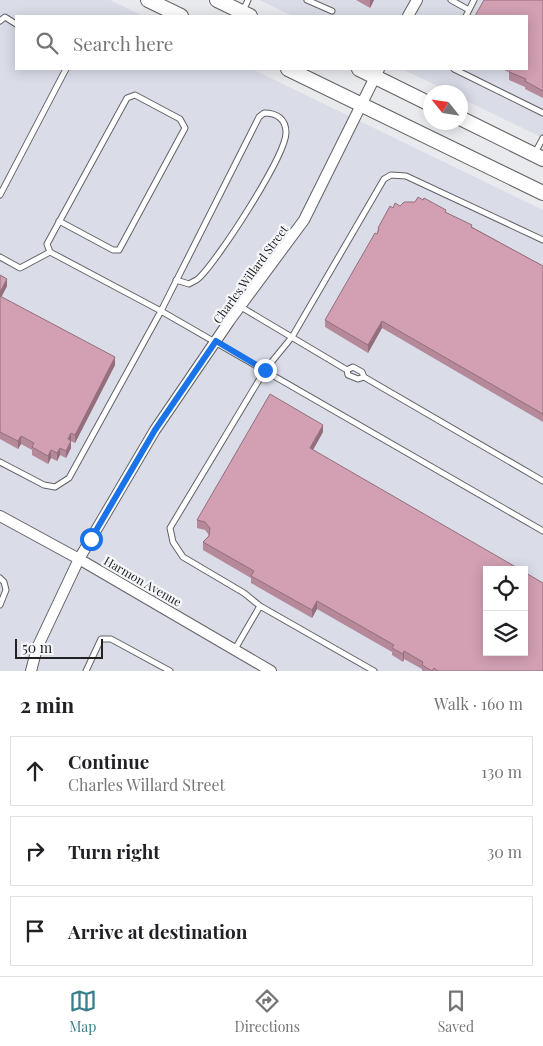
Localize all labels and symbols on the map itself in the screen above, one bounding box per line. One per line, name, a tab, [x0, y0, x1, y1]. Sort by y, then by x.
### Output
north arrow	[423, 85, 468, 130]
street label: Charles Willard Street	[209, 221, 292, 326]
route end	[254, 359, 277, 382]
route start	[80, 528, 103, 551]
street label: Harmon Avenue	[101, 552, 185, 610]
scale bar	[15, 636, 102, 659]

